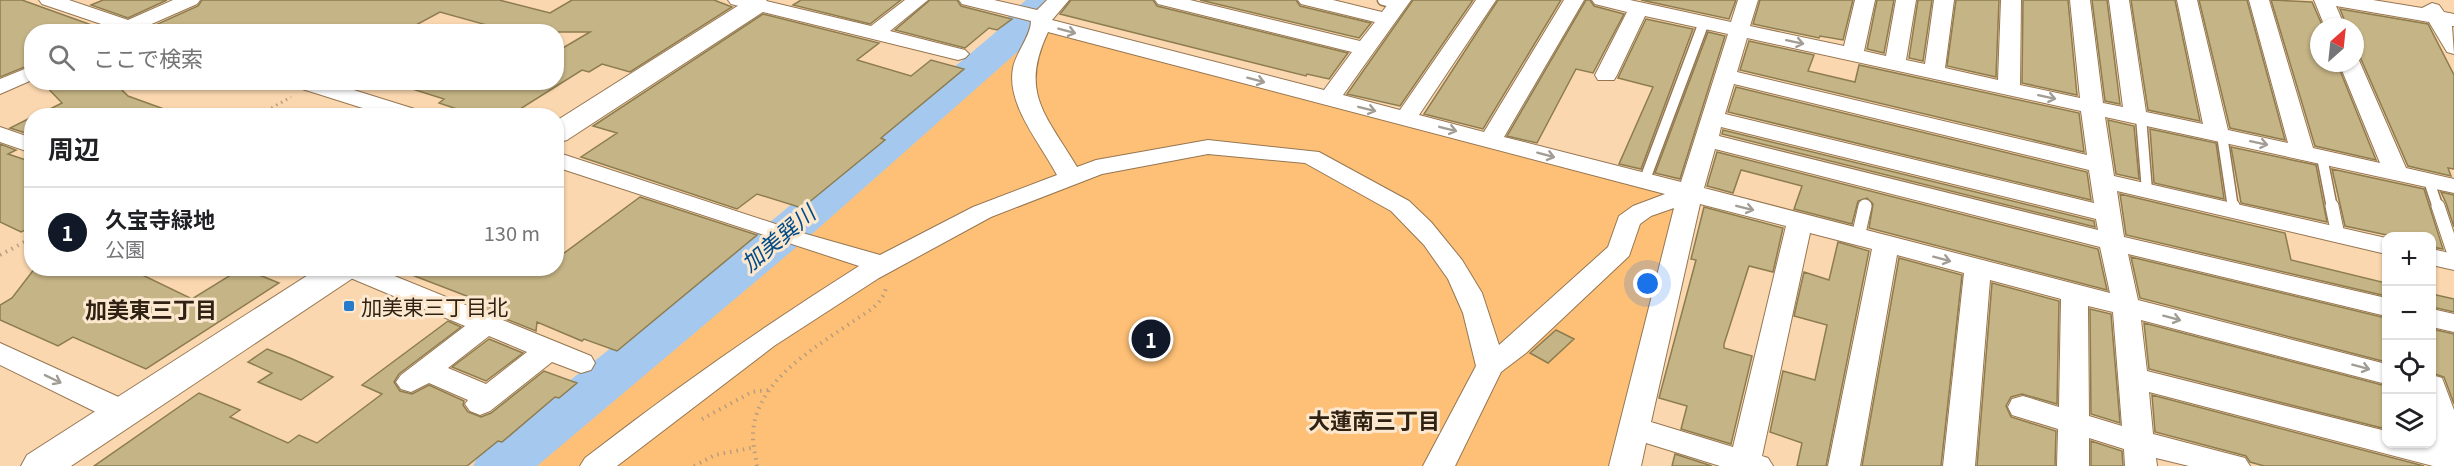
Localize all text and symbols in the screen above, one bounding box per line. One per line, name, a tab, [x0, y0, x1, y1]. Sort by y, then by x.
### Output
north arrow	[2310, 18, 2364, 72]
search box	[24, 24, 564, 90]
one-way arrow	[1057, 25, 1076, 37]
one-way arrow	[1785, 37, 1805, 48]
icon: search	[45, 41, 78, 74]
text: ここで検索	[93, 41, 203, 73]
one-way arrow	[1246, 75, 1265, 86]
one-way arrow	[2038, 92, 2057, 104]
one-way arrow	[1358, 103, 1377, 115]
one-way arrow	[1438, 124, 1457, 135]
text: 周辺	[48, 129, 100, 166]
one-way arrow	[2248, 138, 2268, 149]
one-way arrow	[1536, 150, 1555, 161]
water label: 加美巽川	[733, 195, 823, 278]
text: 久宝寺緑地	[105, 202, 215, 234]
one-way arrow	[1735, 203, 1754, 214]
text: 1	[62, 218, 73, 247]
text: 130 m	[484, 218, 540, 247]
map controls	[2382, 232, 2436, 448]
button: +	[2382, 232, 2436, 286]
text: 公園	[105, 234, 145, 263]
one-way arrow	[1932, 253, 1951, 265]
your location	[1633, 269, 1662, 298]
button: −	[2382, 286, 2436, 340]
place label: 加美東三丁目北	[361, 291, 508, 321]
district label: 加美東三丁目	[85, 292, 217, 324]
marker: 加美東三丁目北	[342, 299, 356, 313]
one-way arrow	[2162, 313, 2181, 324]
pin: 1	[1132, 316, 1170, 362]
button: locate	[2382, 340, 2436, 394]
one-way arrow	[2351, 361, 2370, 373]
one-way arrow	[43, 373, 61, 385]
button: layers	[2382, 394, 2436, 448]
district label: 大蓮南三丁目	[1308, 403, 1440, 435]

